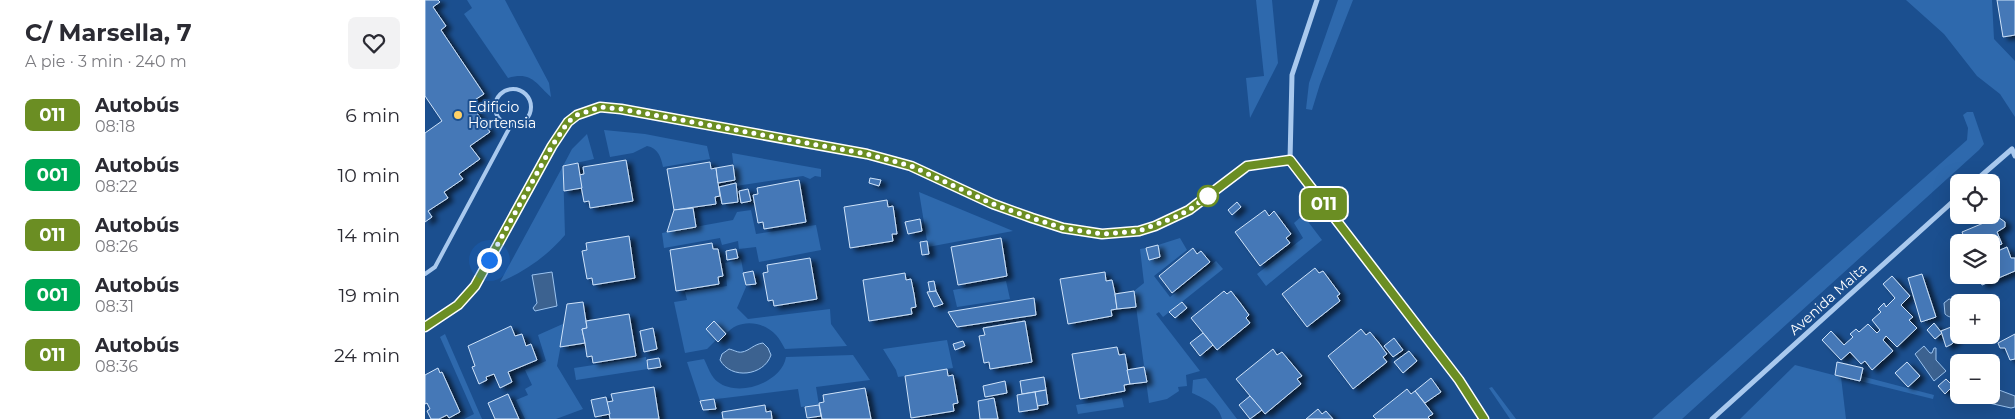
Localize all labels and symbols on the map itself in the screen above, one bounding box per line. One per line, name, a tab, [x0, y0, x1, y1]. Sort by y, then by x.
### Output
place label: Edificio Hortensia	[468, 98, 536, 132]
marker: Edificio Hortensia	[452, 109, 464, 121]
unlabelled marker	[1197, 185, 1219, 207]
line badge: 011	[1295, 188, 1353, 220]
your location	[477, 248, 502, 273]
street label: Avenida Malta	[1785, 259, 1871, 339]

